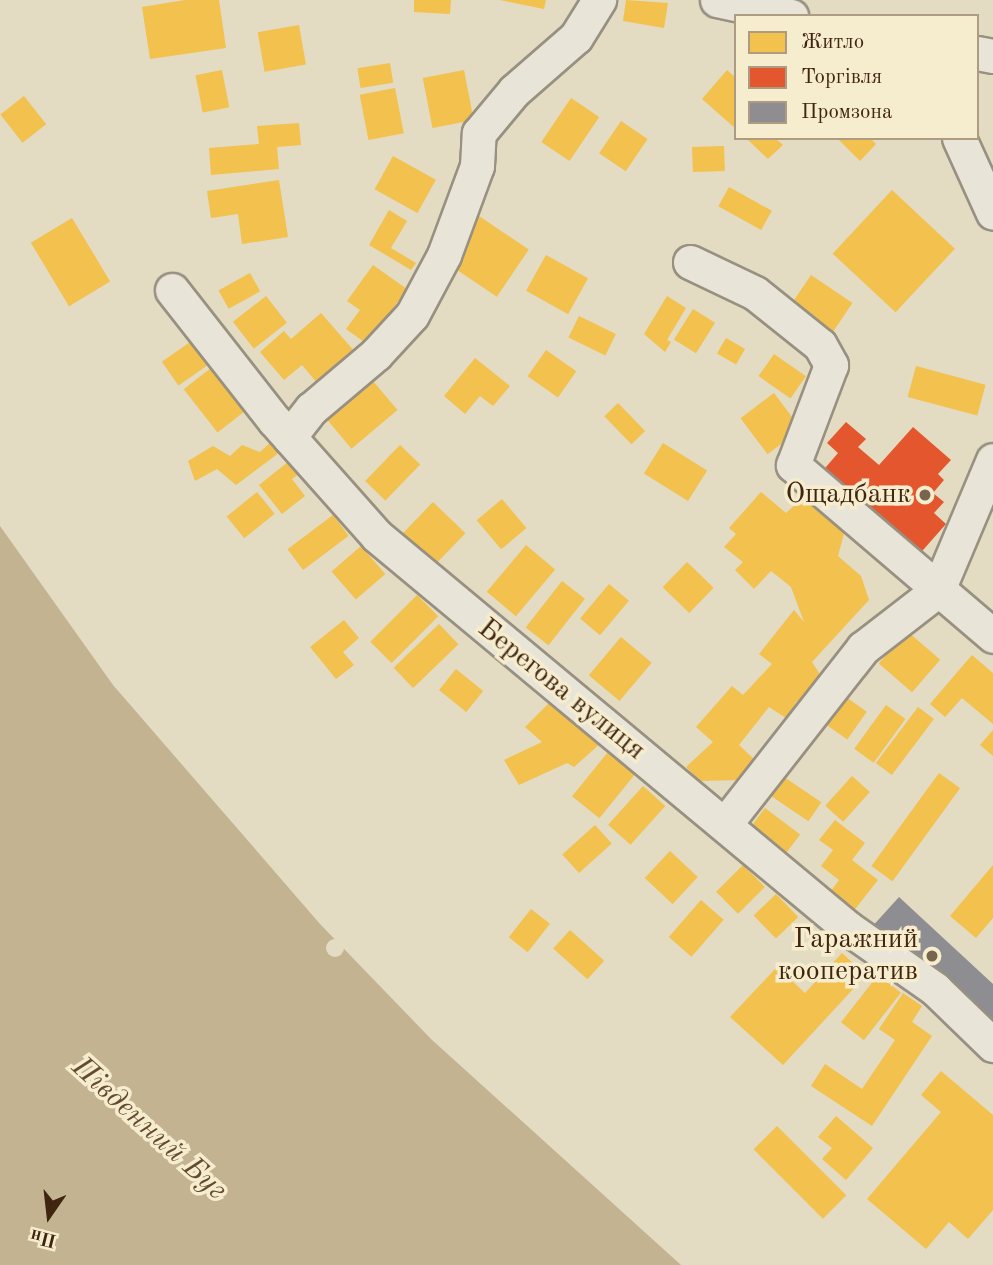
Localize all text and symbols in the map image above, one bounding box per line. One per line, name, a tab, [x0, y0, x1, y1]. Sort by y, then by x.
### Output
legend	[734, 14, 979, 140]
text: Житло	[801, 32, 864, 53]
text: Торгівля	[801, 67, 882, 88]
text: Промзона	[801, 102, 892, 123]
place label: Ощадбанк	[785, 478, 911, 512]
marker: Ощадбанк	[917, 487, 933, 503]
street label: Берегова вулиця	[471, 612, 651, 768]
place label: Гаражний кооператив	[778, 923, 918, 989]
marker: Гаражний кооператив	[924, 948, 940, 964]
water label: Південний Буг	[64, 1050, 234, 1208]
north arrow	[14, 1181, 84, 1251]
text: Пн	[29, 1224, 59, 1249]

